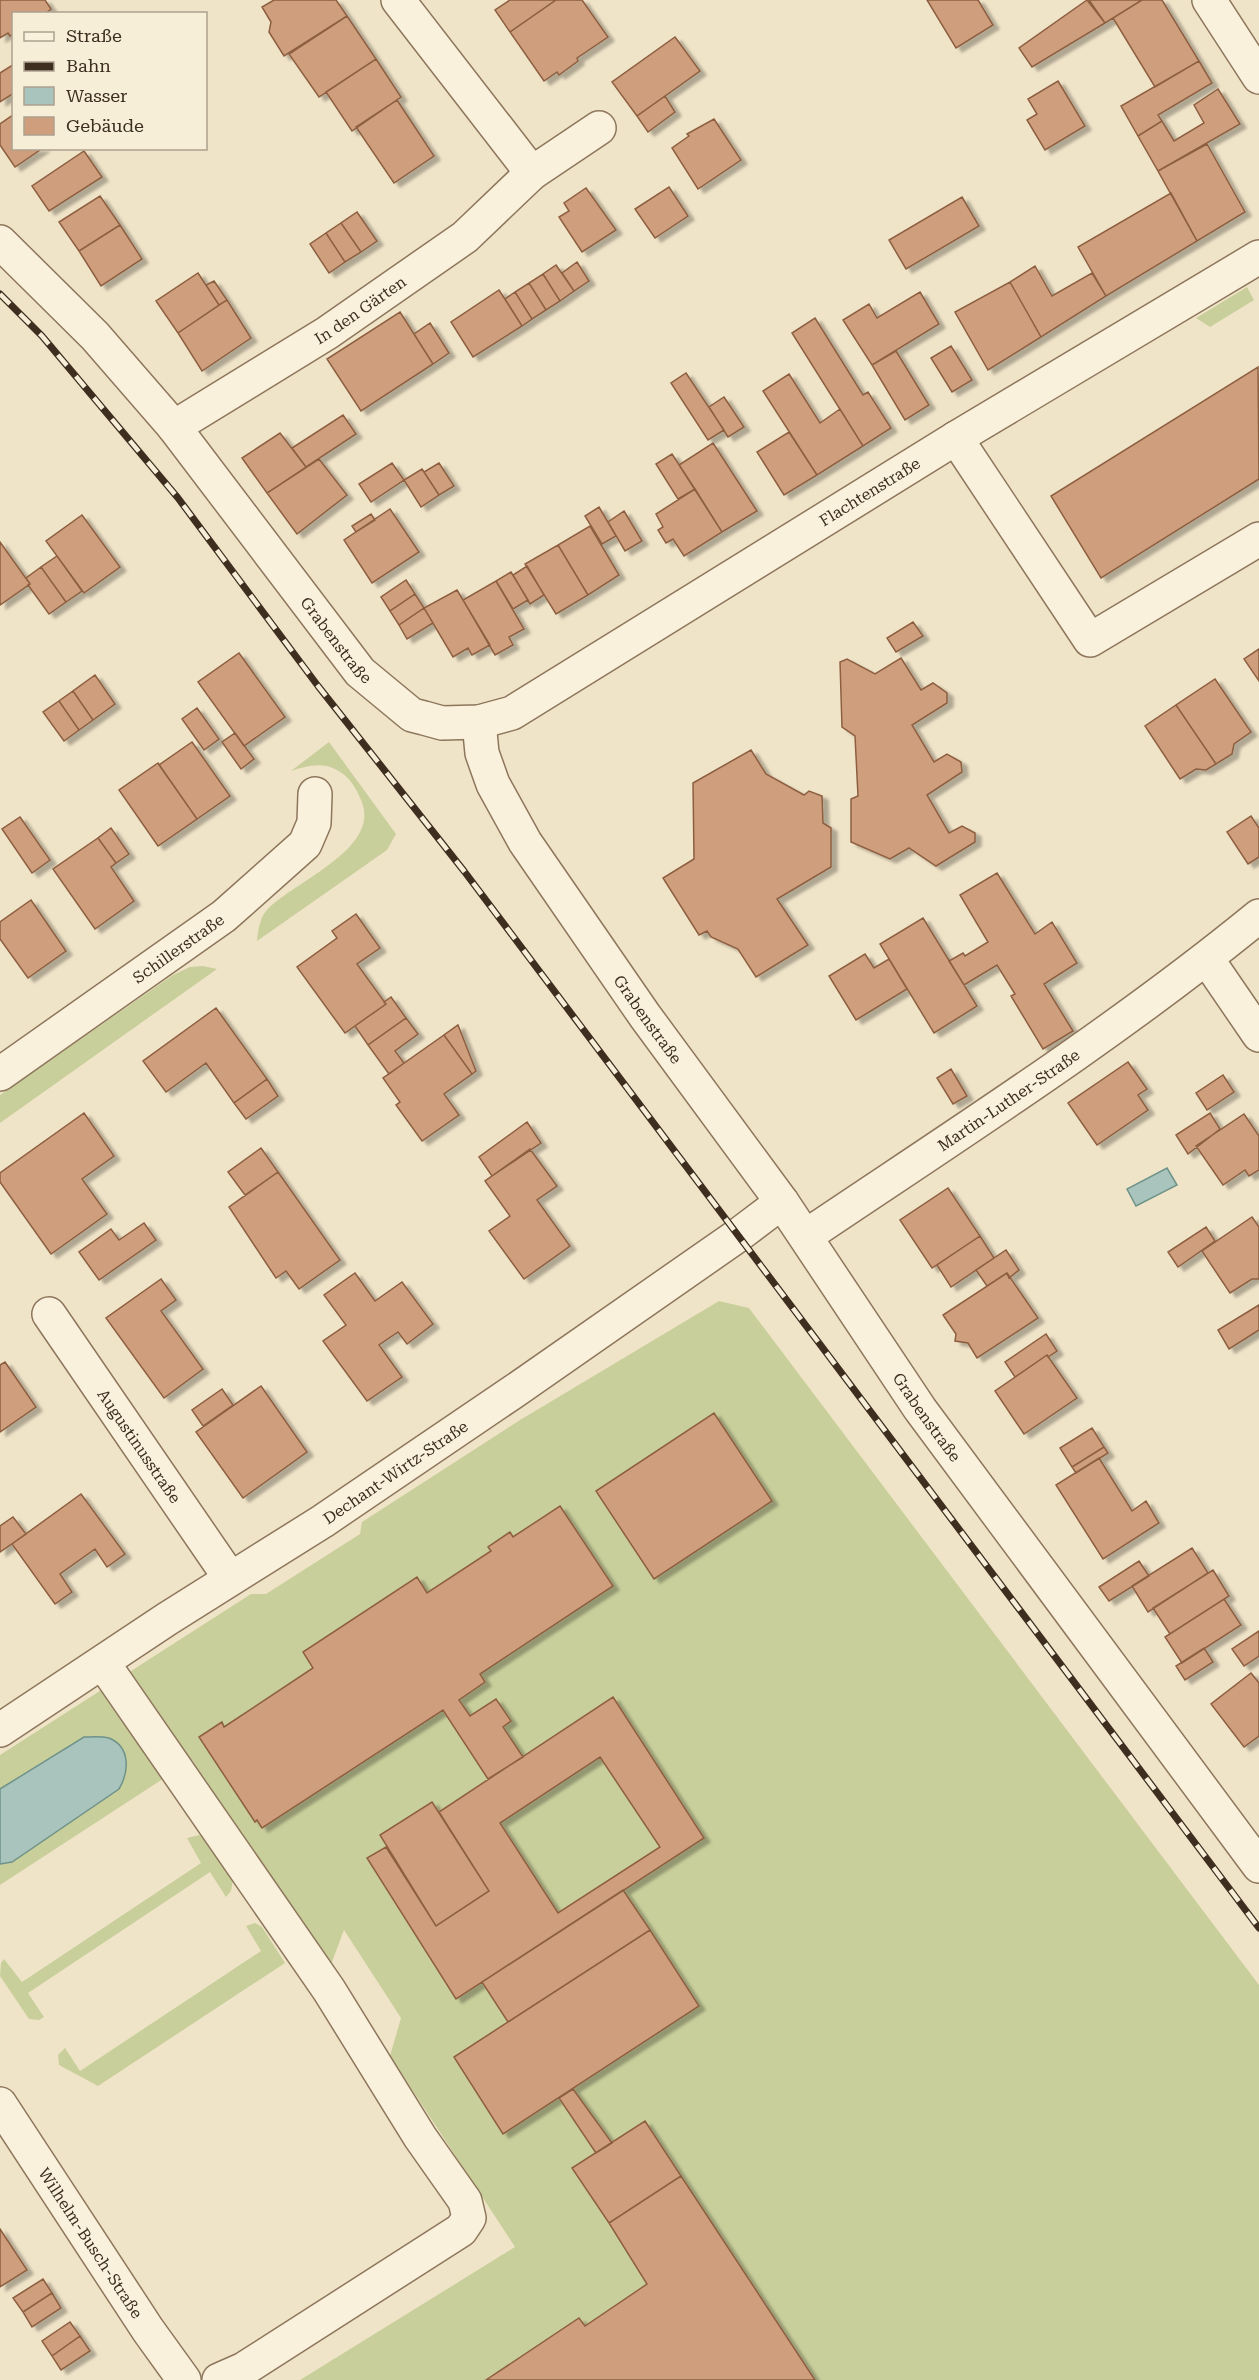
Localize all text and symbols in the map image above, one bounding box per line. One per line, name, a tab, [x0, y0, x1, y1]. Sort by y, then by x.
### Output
legend	[12, 12, 207, 150]
text: Straße	[66, 25, 122, 46]
text: Bahn	[66, 55, 111, 76]
text: Wasser	[66, 85, 127, 106]
text: Gebäude	[66, 115, 144, 136]
street label: In den Gärten	[311, 272, 410, 348]
street label: Flachtenstraße	[816, 453, 923, 530]
street label: Grabenstraße	[297, 593, 376, 687]
street label: Schillerstraße	[129, 910, 228, 987]
street label: Grabenstraße	[610, 971, 686, 1067]
street label: Martin-Luther-Straße	[934, 1045, 1083, 1155]
street label: Grabenstraße	[889, 1369, 965, 1465]
street label: Augustinusstraße	[94, 1385, 185, 1507]
street label: Dechant-Wirtz-Straße	[319, 1416, 471, 1528]
street label: Wilhelm-Busch-Straße	[35, 2164, 147, 2322]

